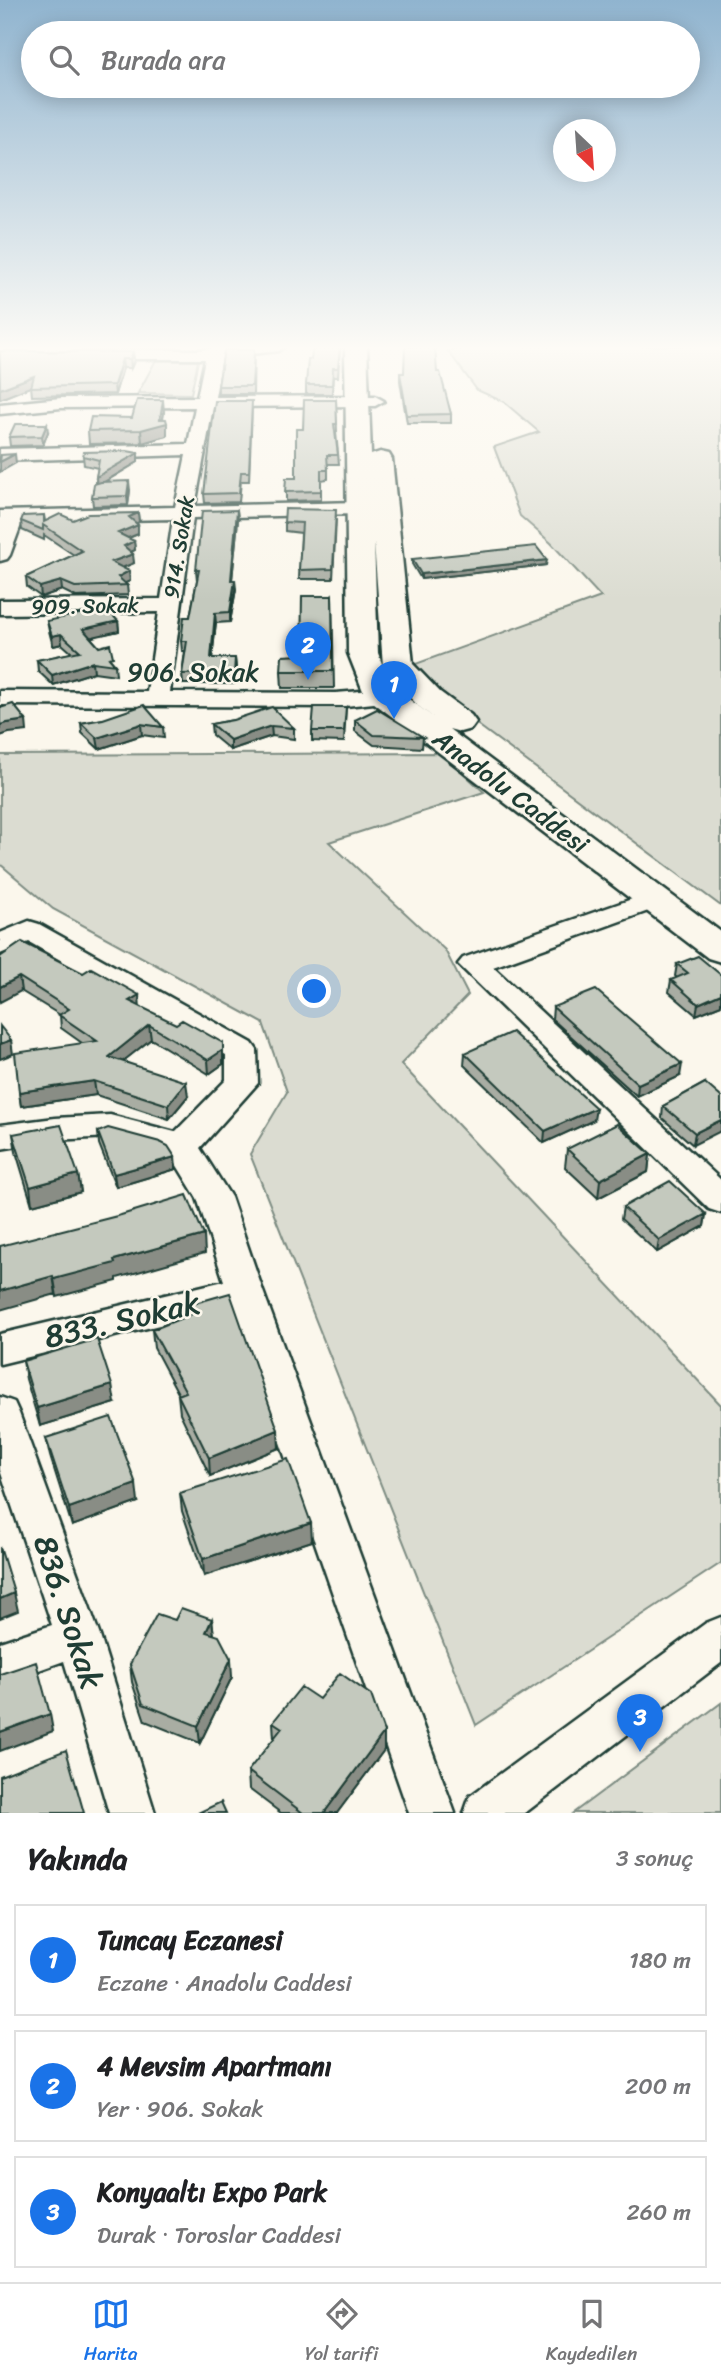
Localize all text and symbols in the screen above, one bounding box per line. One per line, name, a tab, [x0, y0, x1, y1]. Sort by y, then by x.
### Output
search box	[21, 21, 700, 98]
text: Burada ara	[101, 37, 225, 83]
icon: search	[45, 41, 83, 79]
north arrow	[553, 119, 616, 182]
street label: 914. Sokak	[152, 493, 206, 601]
street label: 909. Sokak	[31, 586, 139, 626]
pin: 2	[285, 622, 331, 680]
street label: 906. Sokak	[127, 649, 259, 695]
pin: 1	[371, 661, 417, 719]
street label: Anadolu Caddesi	[422, 716, 600, 866]
your location	[297, 974, 331, 1008]
street label: 833. Sokak	[38, 1274, 206, 1366]
street label: 836. Sokak	[16, 1527, 120, 1697]
pin: 3	[617, 1694, 663, 1752]
text: Yakında	[28, 1832, 128, 1886]
text: 3 sonuç	[616, 1838, 693, 1879]
text: Tuncay Eczanesi	[97, 1917, 283, 1963]
text: 1	[48, 1940, 58, 1981]
text: 180 m	[629, 1940, 691, 1981]
text: Eczane · Anadolu Caddesi	[97, 1963, 352, 2004]
text: 4 Mevsim Apartmanı	[97, 2043, 332, 2089]
text: 2	[46, 2066, 60, 2107]
text: 200 m	[625, 2066, 691, 2107]
text: Yer · 906. Sokak	[97, 2089, 263, 2130]
text: Konyaaltı Expo Park	[97, 2169, 327, 2215]
text: 3	[47, 2192, 59, 2233]
text: 260 m	[626, 2192, 691, 2233]
text: Durak · Toroslar Caddesi	[97, 2215, 341, 2256]
tab: Harita	[84, 2295, 138, 2370]
tab: Yol tarifi	[305, 2295, 378, 2370]
tab: Kaydedilen	[546, 2295, 637, 2370]

